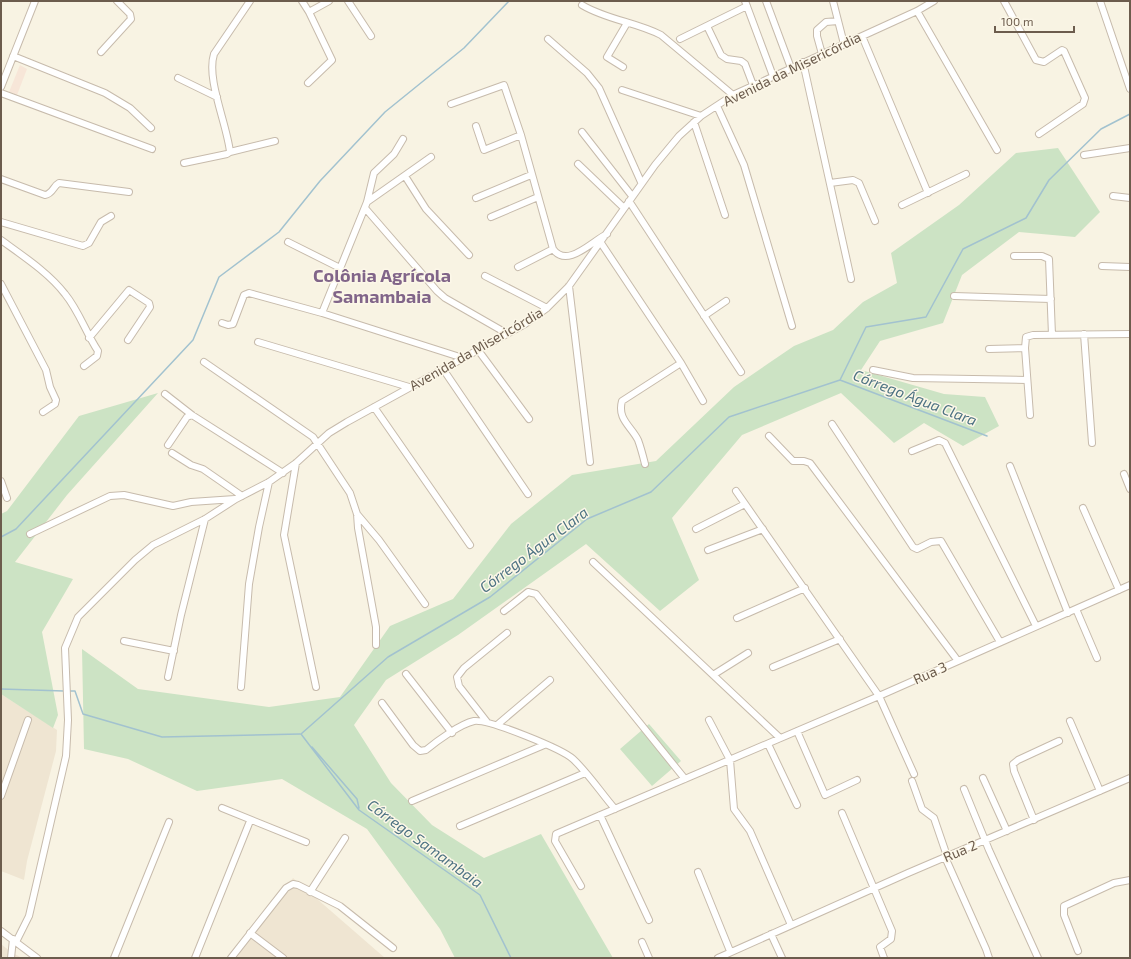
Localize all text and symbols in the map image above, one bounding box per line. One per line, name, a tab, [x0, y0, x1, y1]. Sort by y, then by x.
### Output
scale bar	[995, 8, 1074, 34]
text: 100 m	[1001, 14, 1033, 28]
street label: Avenida da Misericórdia	[720, 28, 864, 109]
district label: Colônia Agrícola Samambaia	[313, 264, 451, 307]
street label: Avenida da Misericórdia	[406, 303, 546, 394]
water label: Córrego Água Clara	[851, 365, 980, 429]
water label: Córrego Água Clara	[476, 503, 591, 596]
street label: Rua 3	[910, 658, 949, 687]
water label: Córrego Samambaia	[364, 795, 487, 891]
street label: Rua 2	[940, 836, 979, 865]

